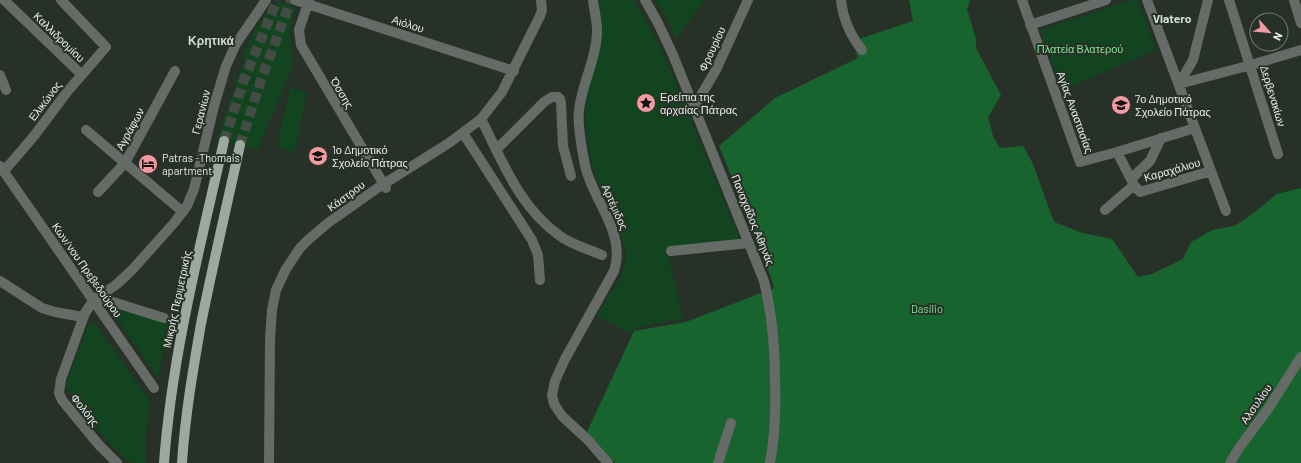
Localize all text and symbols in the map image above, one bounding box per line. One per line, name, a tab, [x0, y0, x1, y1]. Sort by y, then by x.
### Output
street label: Καλλιδρομίου	[31, 9, 88, 64]
district label: Vlatero	[1153, 11, 1192, 25]
street label: Αιόλου	[390, 12, 426, 35]
north arrow	[1249, 12, 1289, 52]
street label: Φρουρίου	[696, 24, 728, 73]
text: N	[1271, 31, 1286, 43]
district label: Κρητικά	[188, 33, 235, 48]
park label: Πλατεία Βλατερού	[1037, 42, 1123, 55]
street label: Δερβενακίων	[1258, 64, 1289, 128]
street label: Αγίας Αναστασίας	[1055, 69, 1096, 155]
street label: Όσσης	[328, 74, 357, 110]
street label: Ελικώνος	[26, 78, 64, 123]
street label: Γερανίων	[189, 88, 212, 136]
place label: Ερείπια της αρχαίας Πάτρας	[660, 90, 737, 116]
place icon: Ερείπια της αρχαίας Πάτρας	[635, 92, 657, 114]
place label: 7ο Δημοτικό Σχολείο Πάτρας	[1135, 92, 1211, 118]
school or university icon: 7ο Δημοτικό Σχολείο Πάτρας	[1110, 94, 1132, 116]
street label: Αγράφων	[113, 105, 147, 152]
place label: 1ο Δημοτικό Σχολείο Πάτρας	[332, 143, 408, 169]
school or university icon: 1ο Δημοτικό Σχολείο Πάτρας	[307, 145, 329, 167]
place label: Patras -Thomais apartment	[162, 151, 240, 177]
hotel icon: Patras -Thomais apartment	[137, 153, 159, 175]
street label: Καραχάλιου	[1142, 155, 1202, 184]
street label: Παναχαΐδος Αθηνάς	[729, 172, 778, 267]
street label: Κάστρου	[324, 178, 367, 214]
street label: Αρτέμιδος	[600, 182, 631, 232]
street label: Κων/νου Πρεβεδούρου	[50, 220, 125, 320]
street label: Μικρής Περιμετρικής	[160, 249, 193, 349]
park label: Dasilio	[911, 302, 943, 315]
street label: Αλσυλίου	[1237, 381, 1274, 426]
street label: Φολόης	[69, 391, 102, 428]

